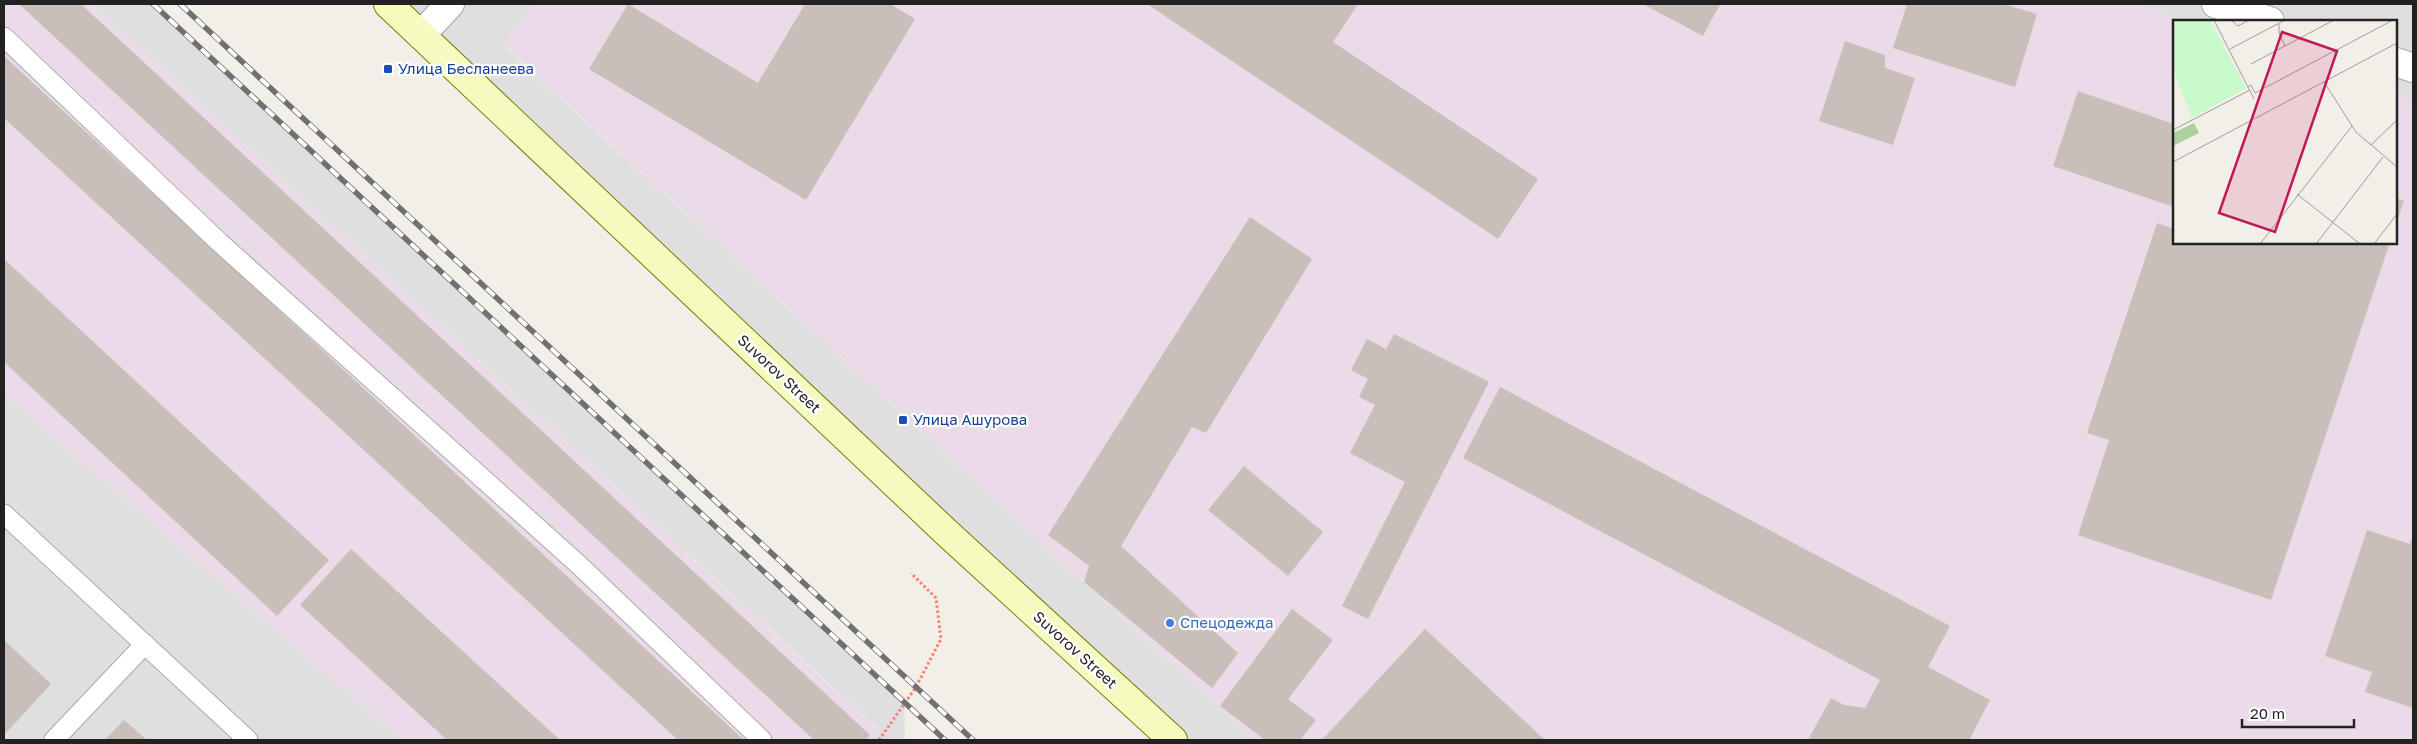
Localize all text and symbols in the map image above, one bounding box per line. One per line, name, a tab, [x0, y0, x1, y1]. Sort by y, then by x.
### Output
inset map	[2173, 20, 2397, 244]
place label: Улица Бесланеева	[398, 59, 534, 77]
marker: Улица Бесланеева	[382, 63, 394, 75]
street label: Suvorov Street	[735, 330, 825, 416]
place label: Улица Ашурова	[913, 410, 1027, 428]
marker: Улица Ашурова	[897, 414, 909, 426]
street label: Suvorov Street	[1030, 607, 1121, 692]
place label: Спецодежда	[1180, 613, 1273, 631]
marker: Спецодежда	[1164, 617, 1176, 629]
scale bar	[2242, 696, 2354, 728]
text: 20 m	[2250, 704, 2285, 722]

